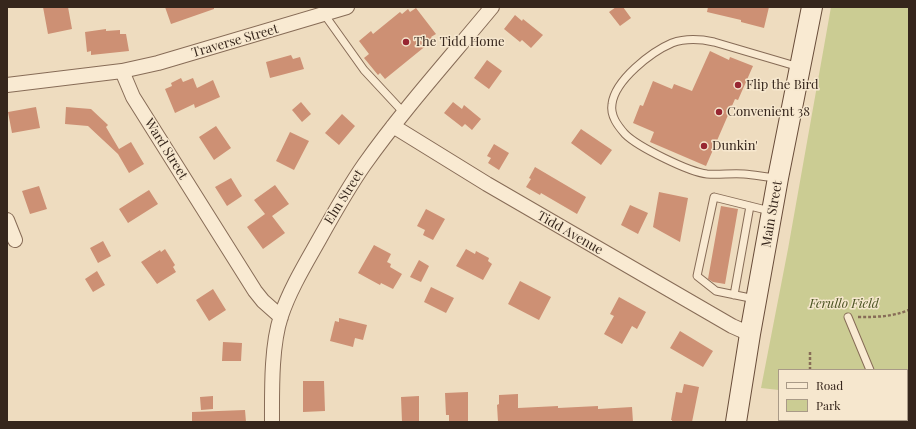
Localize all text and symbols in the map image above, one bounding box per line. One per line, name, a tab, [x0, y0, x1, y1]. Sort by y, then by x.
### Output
street label: Traverse Street	[190, 21, 280, 61]
place label: The Tidd Home	[414, 34, 505, 50]
marker: The Tidd Home	[401, 37, 411, 47]
place label: Flip the Bird	[746, 77, 819, 93]
marker: Flip the Bird	[733, 80, 743, 90]
place label: Convenient 38	[727, 104, 810, 120]
marker: Convenient 38	[714, 107, 724, 117]
street label: Ward Street	[141, 116, 191, 182]
place label: Dunkin'	[712, 138, 758, 154]
marker: Dunkin'	[699, 141, 709, 151]
street label: Elm Street	[321, 167, 367, 227]
street label: Main Street	[758, 179, 786, 249]
street label: Tidd Avenue	[534, 208, 606, 258]
park label: Ferullo Field	[809, 296, 879, 312]
legend	[778, 369, 908, 421]
text: Road	[816, 377, 843, 393]
text: Park	[816, 397, 841, 413]

